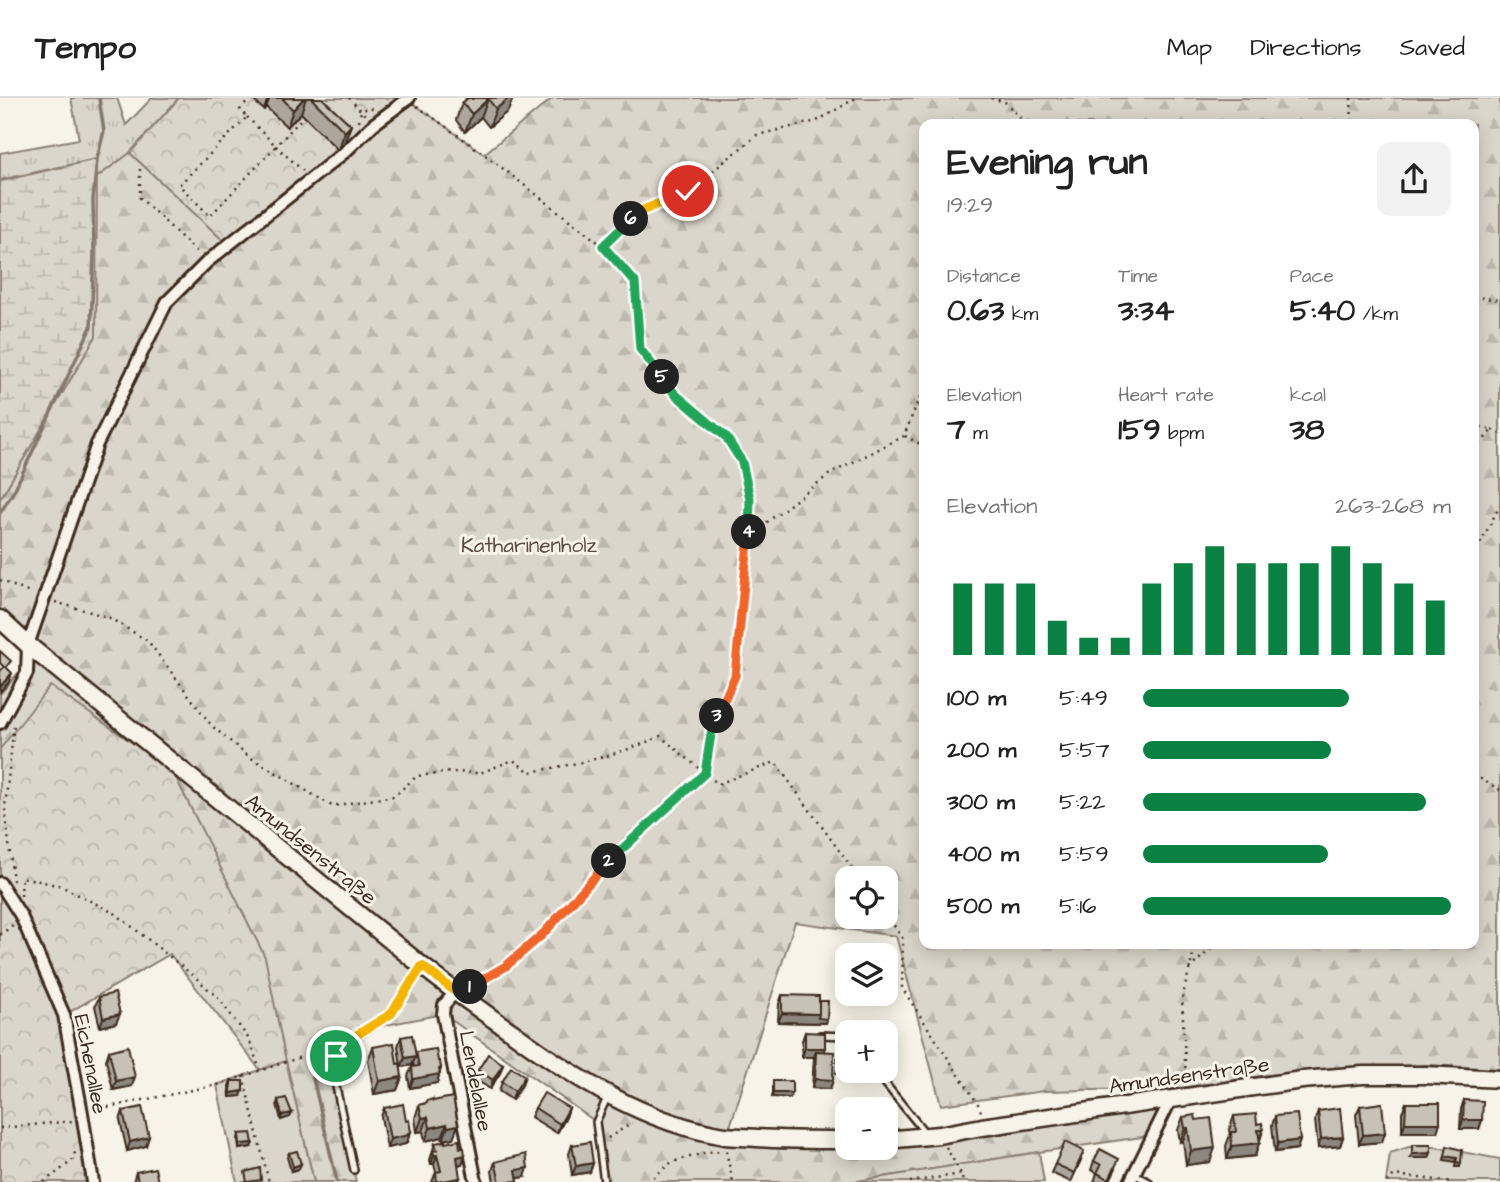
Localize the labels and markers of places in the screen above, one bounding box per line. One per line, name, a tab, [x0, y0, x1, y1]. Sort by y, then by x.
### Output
pin	[658, 161, 718, 221]
pin: 6	[614, 202, 648, 236]
pin: 5	[644, 360, 680, 394]
pin: 4	[732, 514, 766, 550]
pin: 3	[700, 698, 734, 734]
pin: 2	[592, 844, 626, 878]
pin: 1	[452, 970, 488, 1004]
pin	[306, 1026, 366, 1086]

